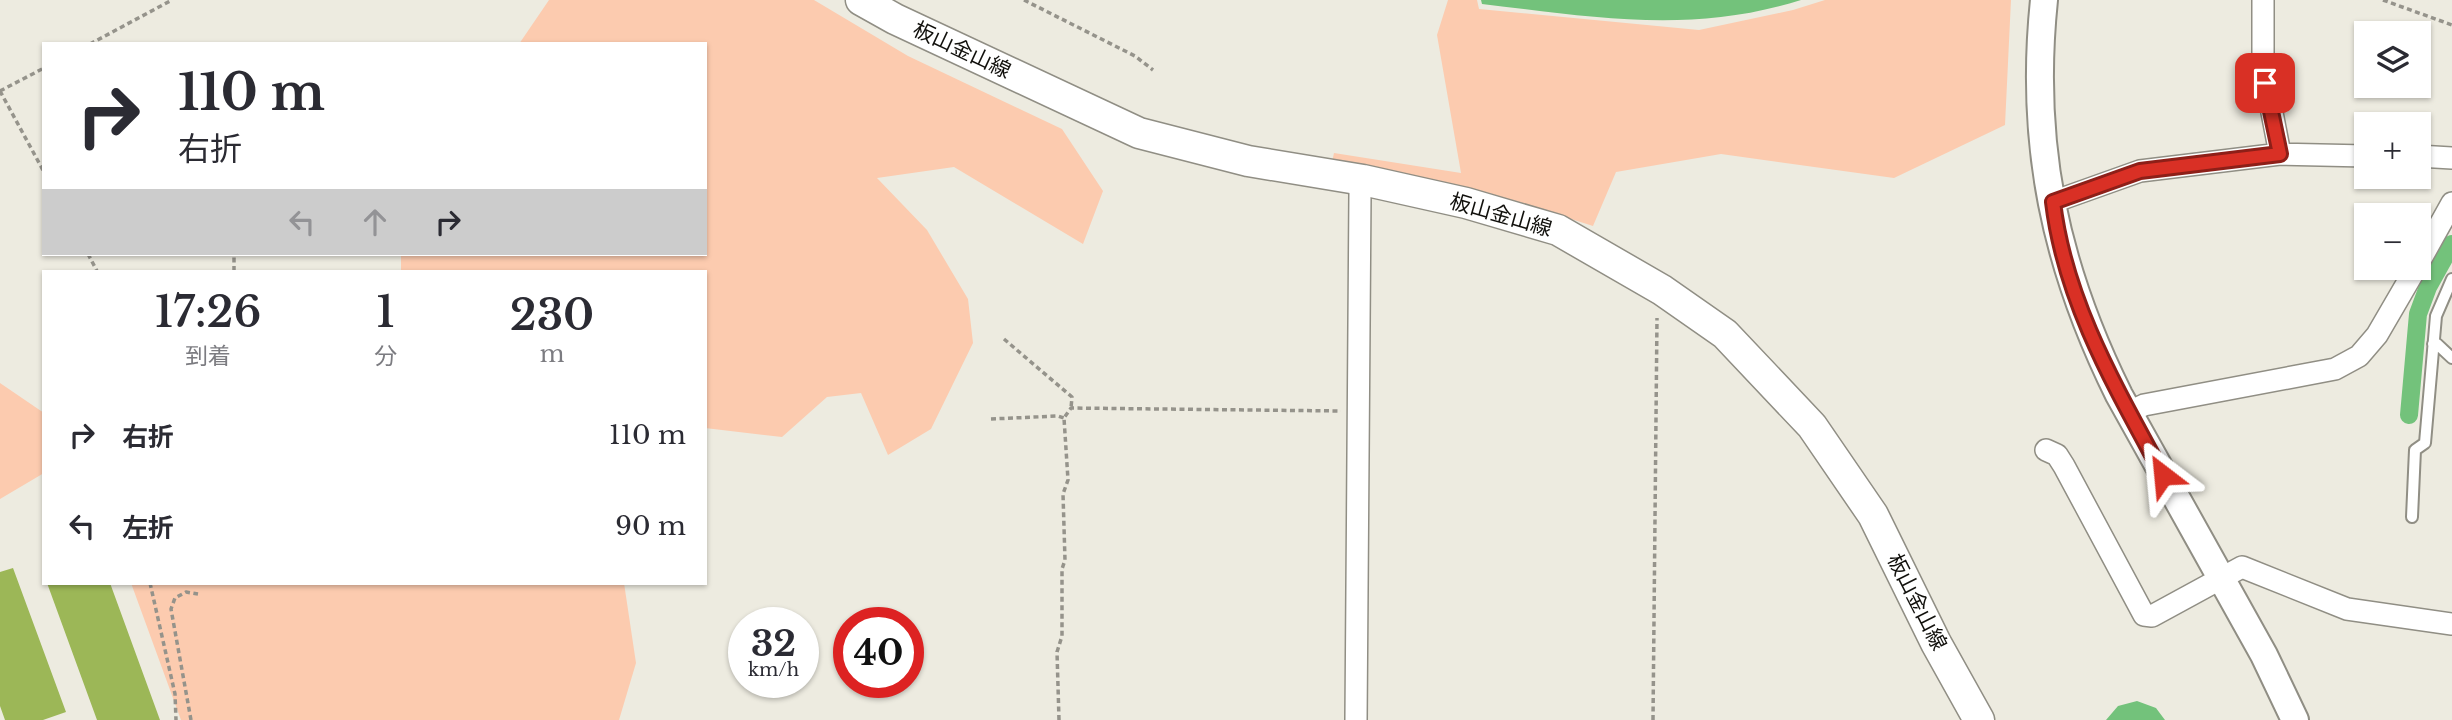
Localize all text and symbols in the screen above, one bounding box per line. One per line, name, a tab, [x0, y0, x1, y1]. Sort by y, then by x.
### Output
street label: 板山金山線	[909, 16, 1015, 84]
map controls	[2354, 21, 2431, 280]
button: layers	[2354, 21, 2431, 98]
pin	[2235, 53, 2295, 113]
text: 110 m	[178, 62, 325, 123]
icon: arrive	[2246, 64, 2284, 102]
icon: right	[63, 70, 154, 161]
button: +	[2354, 112, 2431, 189]
text: 右折	[178, 129, 242, 169]
street label: 板山金山線	[1447, 188, 1555, 242]
icon: left	[283, 203, 321, 241]
icon: ahead	[356, 203, 394, 241]
icon: right	[429, 203, 467, 241]
button: −	[2354, 203, 2431, 280]
text: 17:26	[155, 286, 261, 338]
text: 1	[376, 286, 395, 338]
text: 230	[510, 289, 594, 341]
text: m	[540, 340, 564, 368]
text: 到着	[185, 342, 231, 370]
text: 分	[374, 342, 397, 370]
icon: right	[63, 416, 101, 454]
text: 110 m	[609, 419, 686, 451]
text: 右折	[122, 421, 174, 453]
position arrow	[2126, 438, 2200, 512]
icon: left	[63, 507, 101, 545]
text: 90 m	[615, 510, 686, 542]
text: 左折	[122, 512, 174, 544]
street label: 板山金山線	[1882, 549, 1952, 655]
speed limit sign: 40	[833, 607, 924, 698]
text: 32	[751, 622, 796, 665]
text: km/h	[748, 659, 799, 681]

